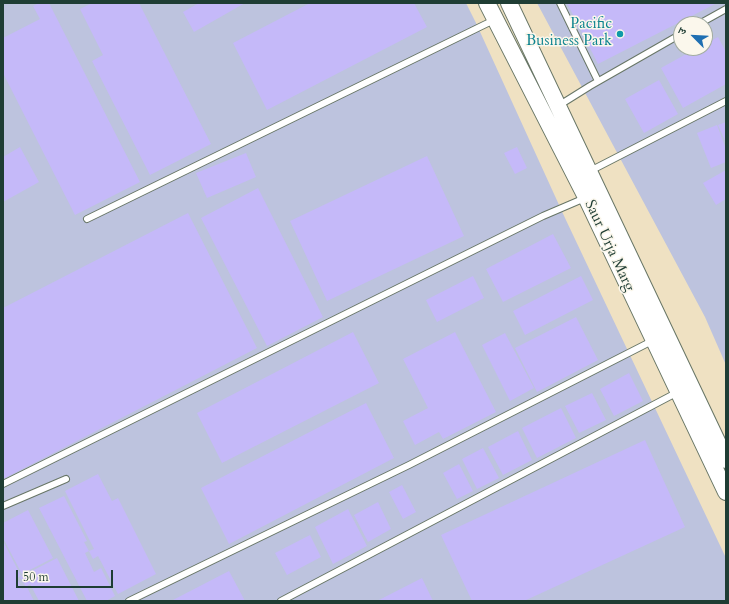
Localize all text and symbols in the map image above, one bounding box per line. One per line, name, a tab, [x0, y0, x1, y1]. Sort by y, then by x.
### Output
place label: Pacific Business Park	[526, 16, 612, 51]
north arrow	[673, 16, 713, 56]
text: उ	[674, 26, 690, 37]
marker: Pacific Business Park	[615, 29, 625, 39]
street label: Saur Urja Marg	[580, 197, 638, 295]
scale bar	[18, 562, 115, 588]
text: 50 m	[23, 569, 49, 585]

